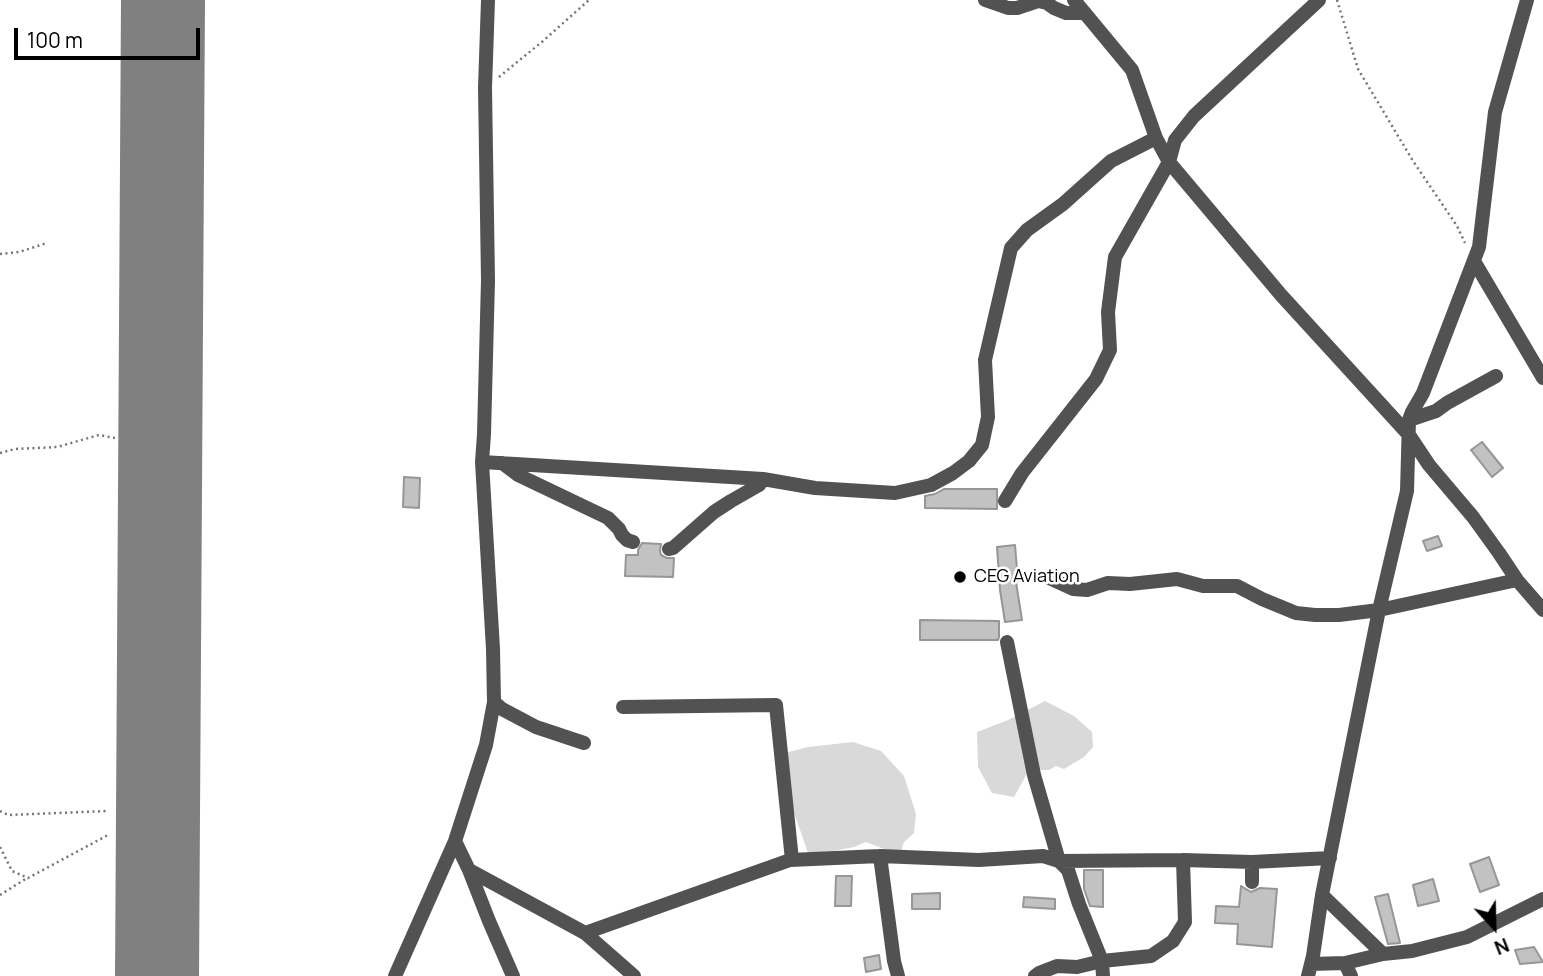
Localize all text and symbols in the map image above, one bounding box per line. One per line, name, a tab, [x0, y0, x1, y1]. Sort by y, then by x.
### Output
scale bar	[18, 14, 203, 58]
text: 100 m	[27, 26, 83, 54]
place label: CEG Aviation	[974, 566, 1080, 588]
marker: CEG Aviation	[952, 569, 968, 585]
north arrow	[1459, 892, 1529, 962]
text: N	[1491, 932, 1513, 961]

